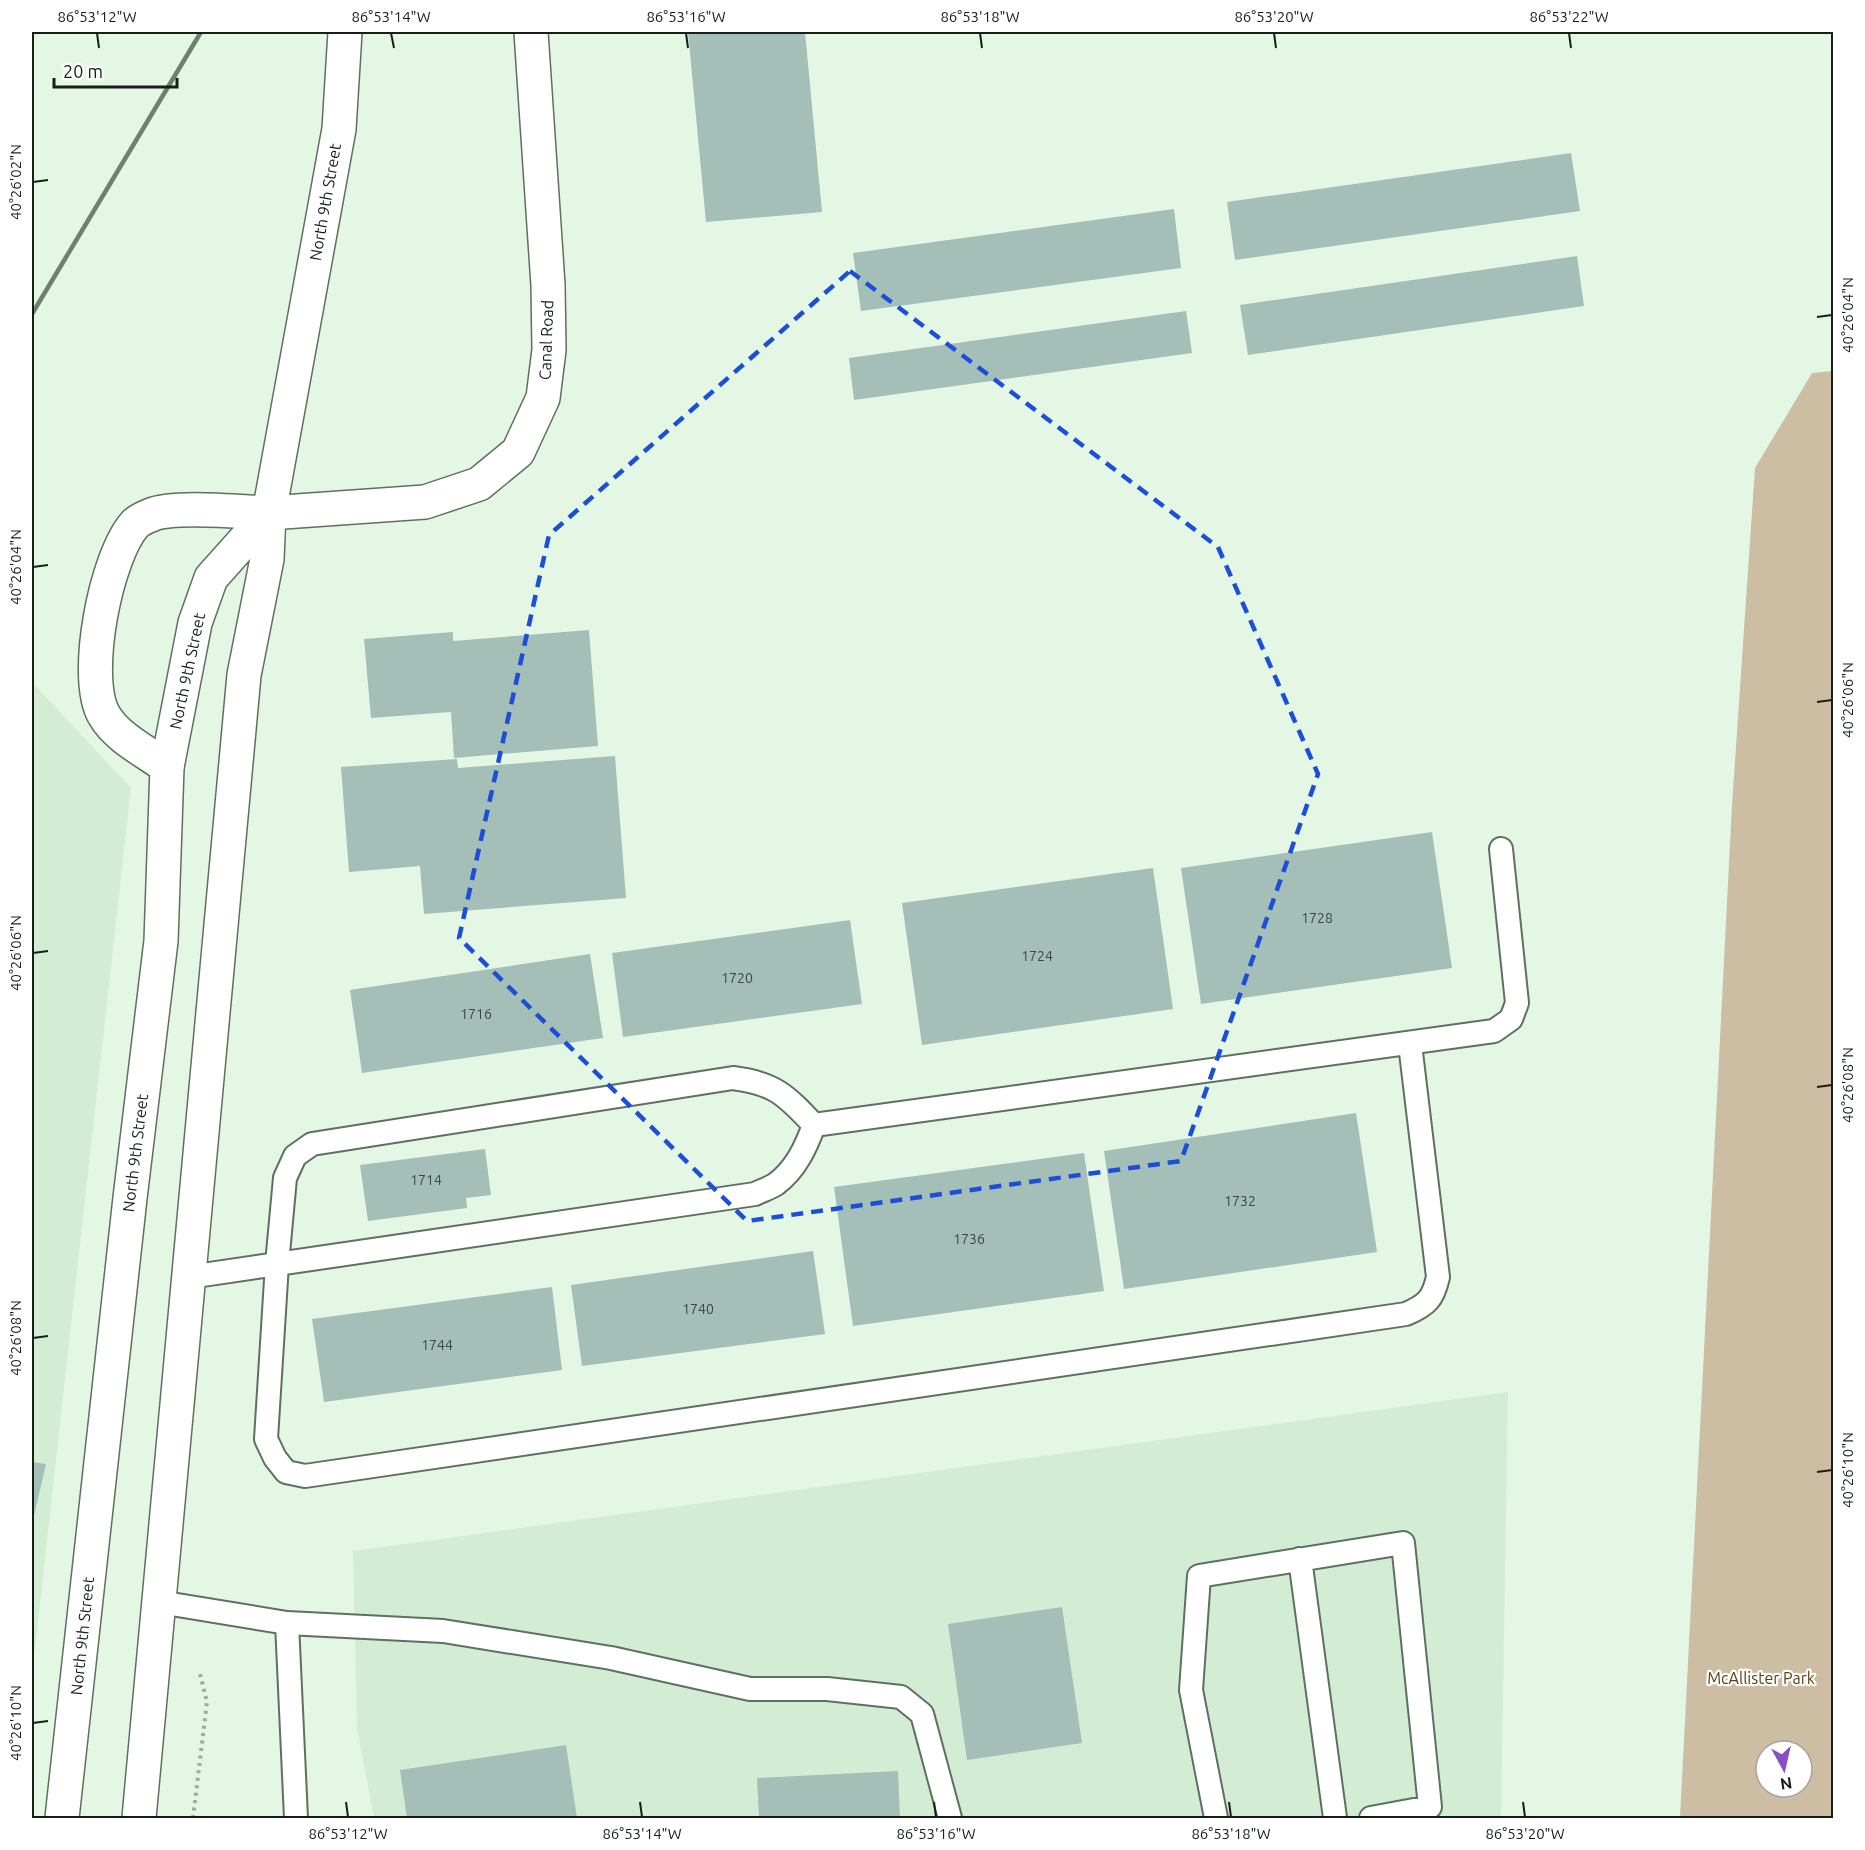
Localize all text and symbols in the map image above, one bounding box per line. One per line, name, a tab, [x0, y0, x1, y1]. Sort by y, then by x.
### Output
text: 86°53'12"W	[57, 8, 137, 25]
text: 86°53'14"W	[351, 8, 431, 25]
text: 86°53'16"W	[646, 8, 726, 25]
text: 86°53'18"W	[940, 8, 1020, 25]
text: 86°53'20"W	[1234, 8, 1314, 25]
text: 86°53'22"W	[1529, 8, 1609, 25]
scale bar	[54, 51, 177, 89]
text: 20 m	[63, 61, 103, 81]
street label: North 9th Street	[306, 141, 344, 262]
text: 40°26'02"N	[7, 144, 24, 220]
text: 40°26'04"N	[1839, 277, 1856, 353]
street label: Canal Road	[536, 300, 556, 380]
text: 40°26'04"N	[7, 529, 24, 605]
street label: North 9th Street	[166, 610, 208, 731]
text: 40°26'06"N	[1839, 662, 1856, 738]
house number: 1728	[1301, 910, 1333, 926]
text: 40°26'06"N	[7, 915, 24, 991]
house number: 1724	[1021, 948, 1053, 964]
house number: 1720	[721, 970, 753, 986]
house number: 1716	[460, 1006, 492, 1022]
text: 40°26'08"N	[1839, 1047, 1856, 1123]
street label: North 9th Street	[119, 1092, 151, 1213]
house number: 1714	[410, 1172, 442, 1188]
house number: 1732	[1224, 1193, 1256, 1209]
house number: 1736	[953, 1231, 985, 1247]
text: 40°26'08"N	[7, 1300, 24, 1376]
house number: 1740	[682, 1301, 714, 1317]
house number: 1744	[421, 1337, 453, 1353]
text: 40°26'10"N	[1839, 1432, 1856, 1508]
street label: North 9th Street	[67, 1575, 97, 1696]
park label: McAllister Park	[1707, 1669, 1815, 1687]
text: 40°26'10"N	[7, 1685, 24, 1761]
north arrow	[1754, 1739, 1814, 1799]
text: N	[1779, 1774, 1793, 1794]
text: 86°53'12"W	[308, 1825, 388, 1842]
text: 86°53'14"W	[602, 1825, 682, 1842]
text: 86°53'16"W	[896, 1825, 976, 1842]
text: 86°53'18"W	[1191, 1825, 1271, 1842]
text: 86°53'20"W	[1485, 1825, 1565, 1842]

